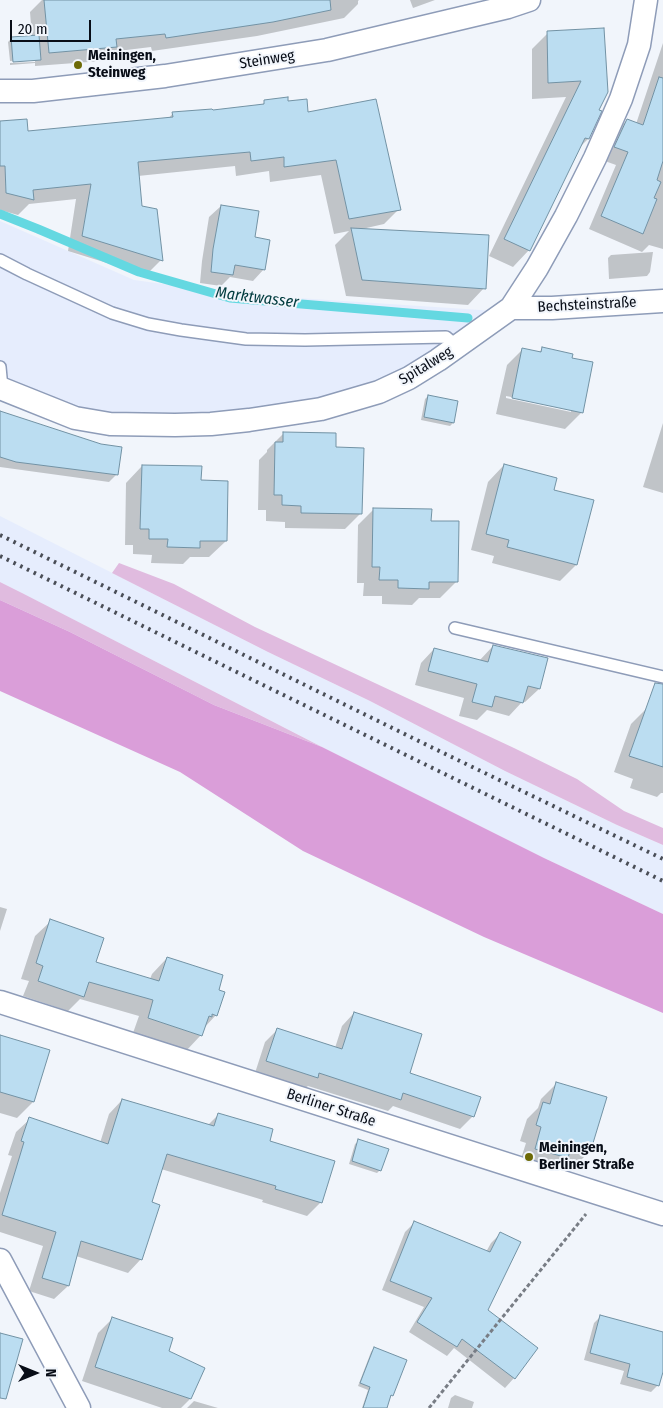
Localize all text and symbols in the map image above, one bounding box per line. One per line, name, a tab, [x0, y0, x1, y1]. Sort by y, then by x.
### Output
scale bar	[12, 10, 94, 42]
text: 20 m	[18, 20, 48, 38]
place label: Meiningen, Steinweg	[88, 47, 156, 82]
street label: Steinweg	[238, 47, 296, 73]
marker: Meiningen, Steinweg	[72, 59, 84, 71]
water label: Marktwasser	[214, 283, 300, 313]
street label: Bechsteinstraße	[537, 293, 637, 317]
street label: Spitalweg	[396, 343, 456, 389]
street label: Berliner Straße	[284, 1085, 378, 1131]
place label: Meiningen, Berliner Straße	[539, 1139, 634, 1174]
marker: Meiningen, Berliner Straße	[523, 1151, 535, 1163]
north arrow	[10, 1348, 60, 1398]
text: N	[42, 1369, 59, 1377]

